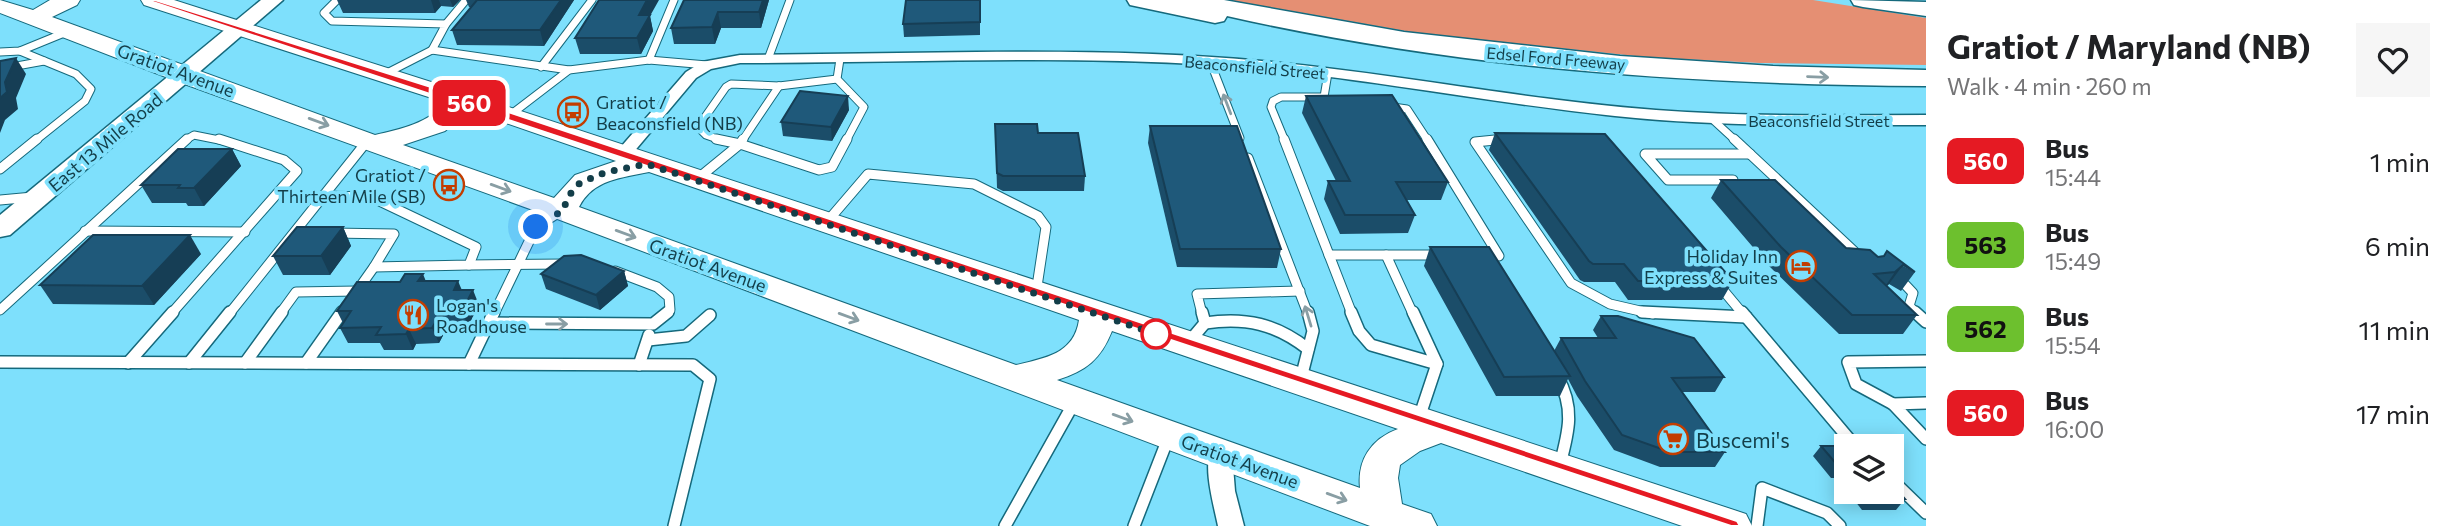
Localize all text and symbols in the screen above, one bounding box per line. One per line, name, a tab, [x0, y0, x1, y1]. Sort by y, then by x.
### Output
button: heart	[2356, 23, 2430, 97]
text: Gratiot / Maryland (NB)	[1947, 25, 2311, 66]
street label: Gratiot Avenue	[114, 39, 238, 101]
street label: Edsel Ford Freeway	[1486, 42, 1626, 74]
street label: Beaconsfield Street	[1184, 51, 1327, 83]
one-way arrow	[1806, 70, 1829, 83]
text: Walk · 4 min · 260 m	[1947, 72, 2152, 100]
line badge: 560	[429, 80, 509, 126]
street label: East 13 Mile Road	[44, 88, 166, 196]
text: 560	[447, 88, 491, 117]
place label: Gratiot / Beaconsfield (NB)	[596, 91, 743, 134]
one-way arrow	[1219, 93, 1232, 115]
bus stop icon: Gratiot / Beaconsfield (NB)	[556, 95, 590, 129]
street label: Beaconsfield Street	[1748, 111, 1890, 130]
one-way arrow	[307, 117, 329, 130]
text: Bus	[2045, 132, 2089, 163]
text: 560	[1963, 146, 2008, 175]
text: 1 min	[2370, 146, 2430, 177]
text: 15:44	[2045, 163, 2101, 191]
place label: Gratiot / Thirteen Mile (SB)	[277, 164, 426, 207]
bus stop icon: Gratiot / Thirteen Mile (SB)	[432, 168, 466, 202]
one-way arrow	[489, 183, 511, 196]
your location	[518, 209, 553, 244]
text: Bus	[2045, 216, 2089, 247]
one-way arrow	[614, 229, 636, 241]
text: 563	[1964, 230, 2007, 259]
text: 6 min	[2365, 230, 2430, 261]
street label: Gratiot Avenue	[646, 234, 770, 296]
place label: Holiday Inn Express & Suites	[1644, 245, 1778, 288]
text: 15:49	[2045, 247, 2101, 275]
hotel icon: Holiday Inn Express & Suites	[1784, 249, 1818, 283]
place label: Logan's Roadhouse	[436, 294, 527, 337]
restaurant icon: Logan's Roadhouse	[396, 298, 430, 332]
text: Bus	[2045, 300, 2089, 331]
one-way arrow	[1301, 305, 1314, 327]
one-way arrow	[837, 312, 859, 324]
text: 562	[1964, 314, 2007, 343]
text: 11 min	[2359, 314, 2430, 345]
one-way arrow	[546, 317, 569, 331]
unlabelled marker	[1141, 319, 1171, 349]
text: 15:54	[2045, 331, 2101, 359]
text: Bus	[2045, 384, 2089, 415]
text: 560	[1963, 398, 2008, 427]
text: 17 min	[2356, 398, 2430, 429]
one-way arrow	[1112, 413, 1134, 425]
text: 16:00	[2045, 415, 2104, 443]
supermarket icon: Buscemi's	[1656, 422, 1690, 456]
place label: Buscemi's	[1696, 427, 1790, 452]
street label: Gratiot Avenue	[1178, 430, 1302, 492]
map controls	[1834, 434, 1904, 504]
button: layers	[1834, 434, 1904, 504]
one-way arrow	[1325, 492, 1347, 504]

